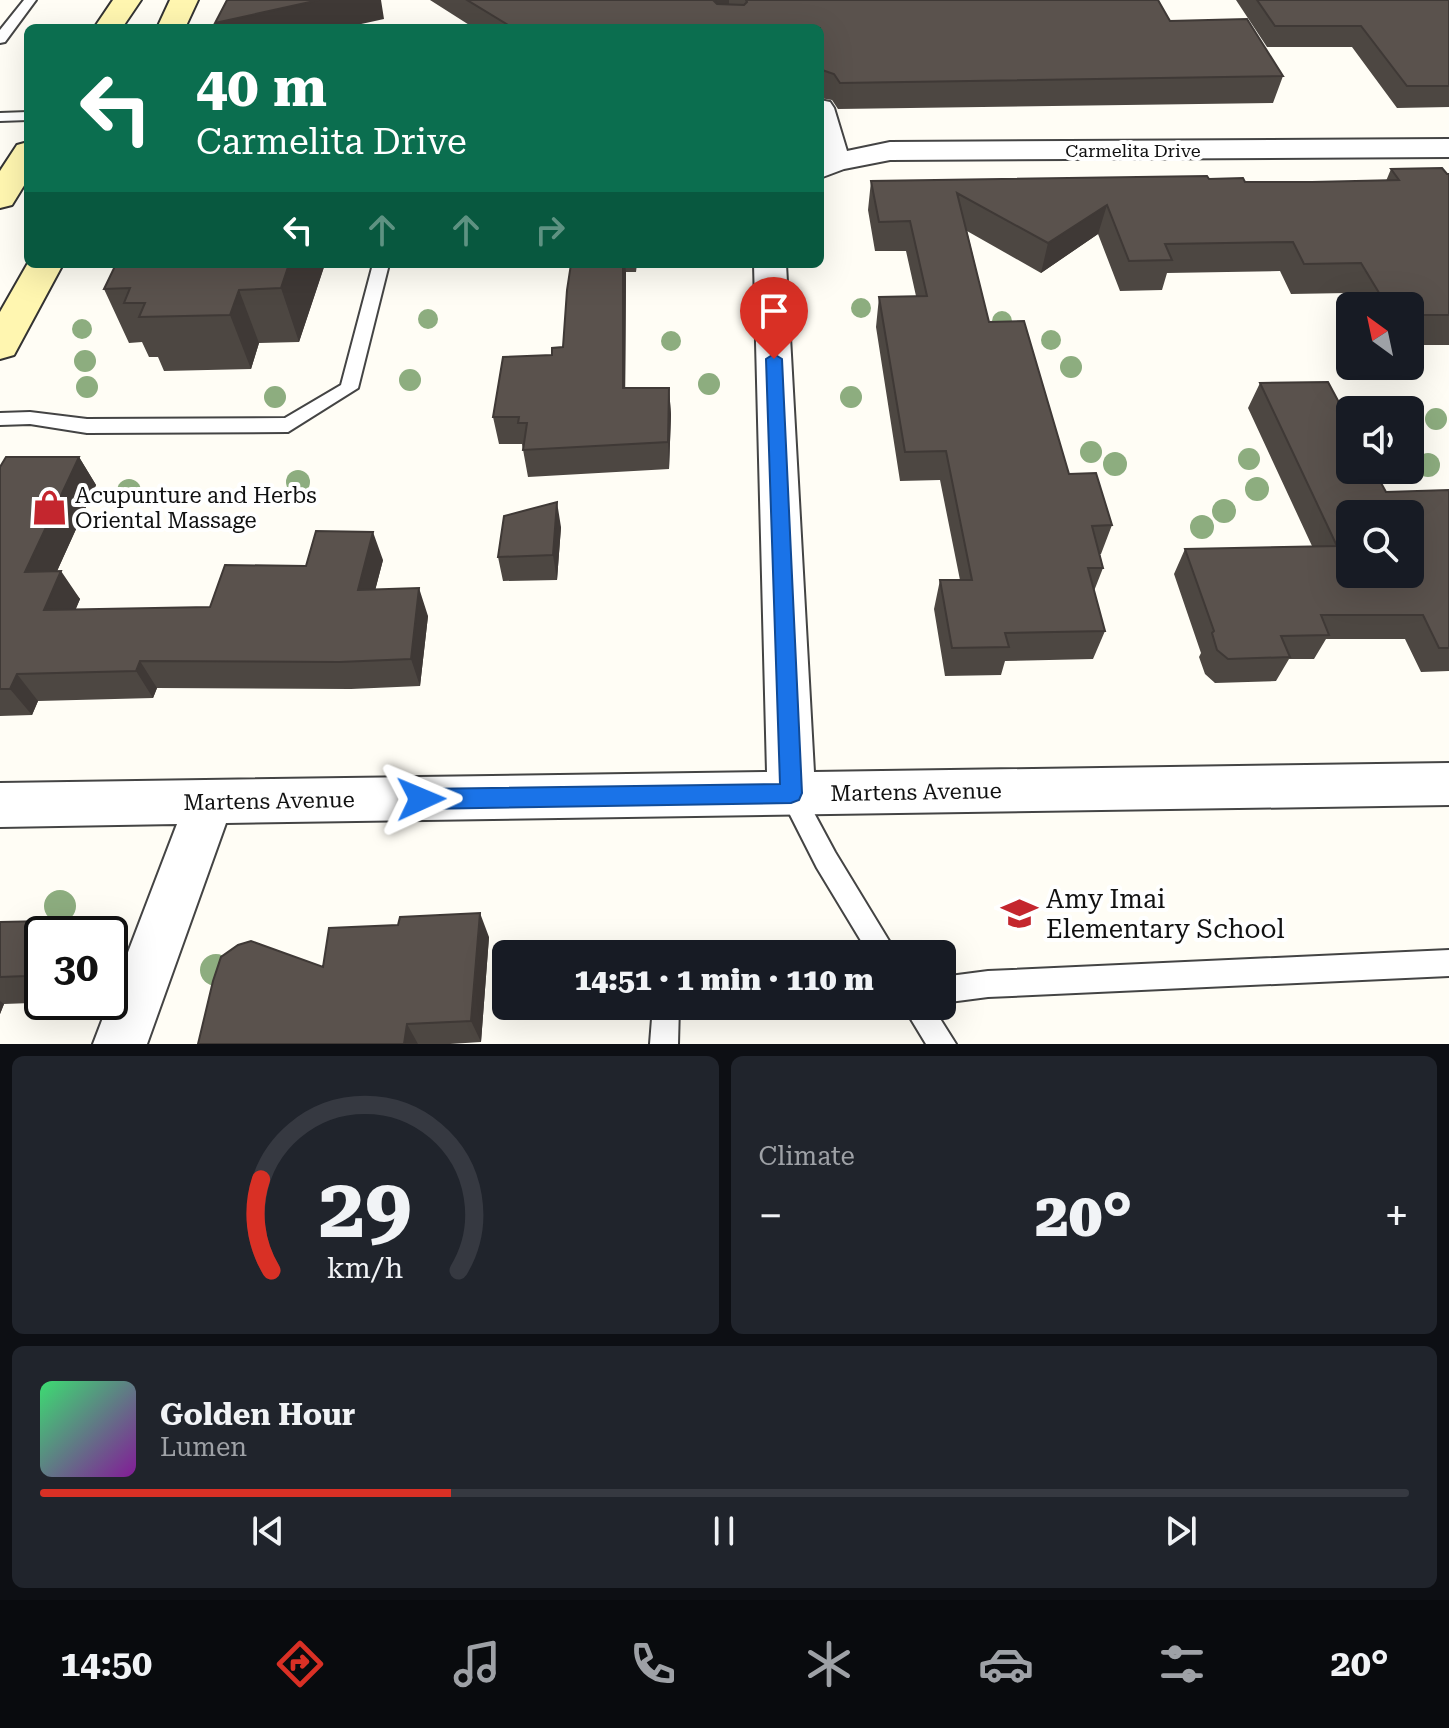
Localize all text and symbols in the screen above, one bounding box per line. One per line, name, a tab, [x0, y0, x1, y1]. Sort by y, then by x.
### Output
text: 40 m	[196, 54, 327, 120]
icon: left	[64, 56, 168, 160]
text: Carmelita Drive	[196, 121, 467, 163]
street label: Carmelita Drive	[1065, 140, 1201, 161]
icon: left	[276, 208, 320, 252]
icon: ahead	[360, 208, 404, 252]
icon: ahead	[444, 208, 488, 252]
icon: right	[528, 208, 572, 252]
pin	[740, 277, 808, 359]
icon: arrive	[752, 289, 796, 333]
north arrow	[1336, 292, 1424, 380]
map controls	[1336, 292, 1424, 588]
button: sound	[1336, 396, 1424, 484]
place label: Acupunture and Herbs Oriental Massage	[75, 483, 317, 533]
shop icon: Acupunture and Herbs Oriental Massage	[30, 489, 68, 527]
button: search	[1336, 500, 1424, 588]
position arrow	[379, 757, 463, 841]
street label: Martens Avenue	[830, 778, 1002, 806]
street label: Martens Avenue	[183, 787, 355, 815]
place label: Amy Imai Elementary School	[1046, 884, 1284, 944]
school or university icon: Amy Imai Elementary School	[1001, 895, 1039, 933]
speed limit sign: 30	[24, 916, 128, 1020]
text: 14:51 · 1 min · 110 m	[574, 962, 874, 997]
text: Climate	[759, 1141, 855, 1171]
text: 29	[319, 1160, 412, 1257]
text: 20°	[1035, 1180, 1132, 1251]
text: −	[759, 1190, 783, 1242]
text: +	[1384, 1190, 1409, 1242]
text: km/h	[327, 1251, 404, 1285]
text: Golden Hour	[160, 1397, 355, 1432]
text: Lumen	[160, 1432, 247, 1462]
icon: previous	[246, 1509, 290, 1553]
icon: pause	[702, 1509, 746, 1553]
icon: next	[1159, 1509, 1203, 1553]
icon: directions	[272, 1636, 328, 1692]
icon: music	[449, 1636, 505, 1692]
icon: phone	[625, 1636, 681, 1692]
icon: climate	[801, 1636, 857, 1692]
icon: car	[978, 1636, 1034, 1692]
icon: filters	[1154, 1636, 1210, 1692]
text: 14:50	[60, 1643, 152, 1685]
text: 20°	[1331, 1643, 1389, 1685]

